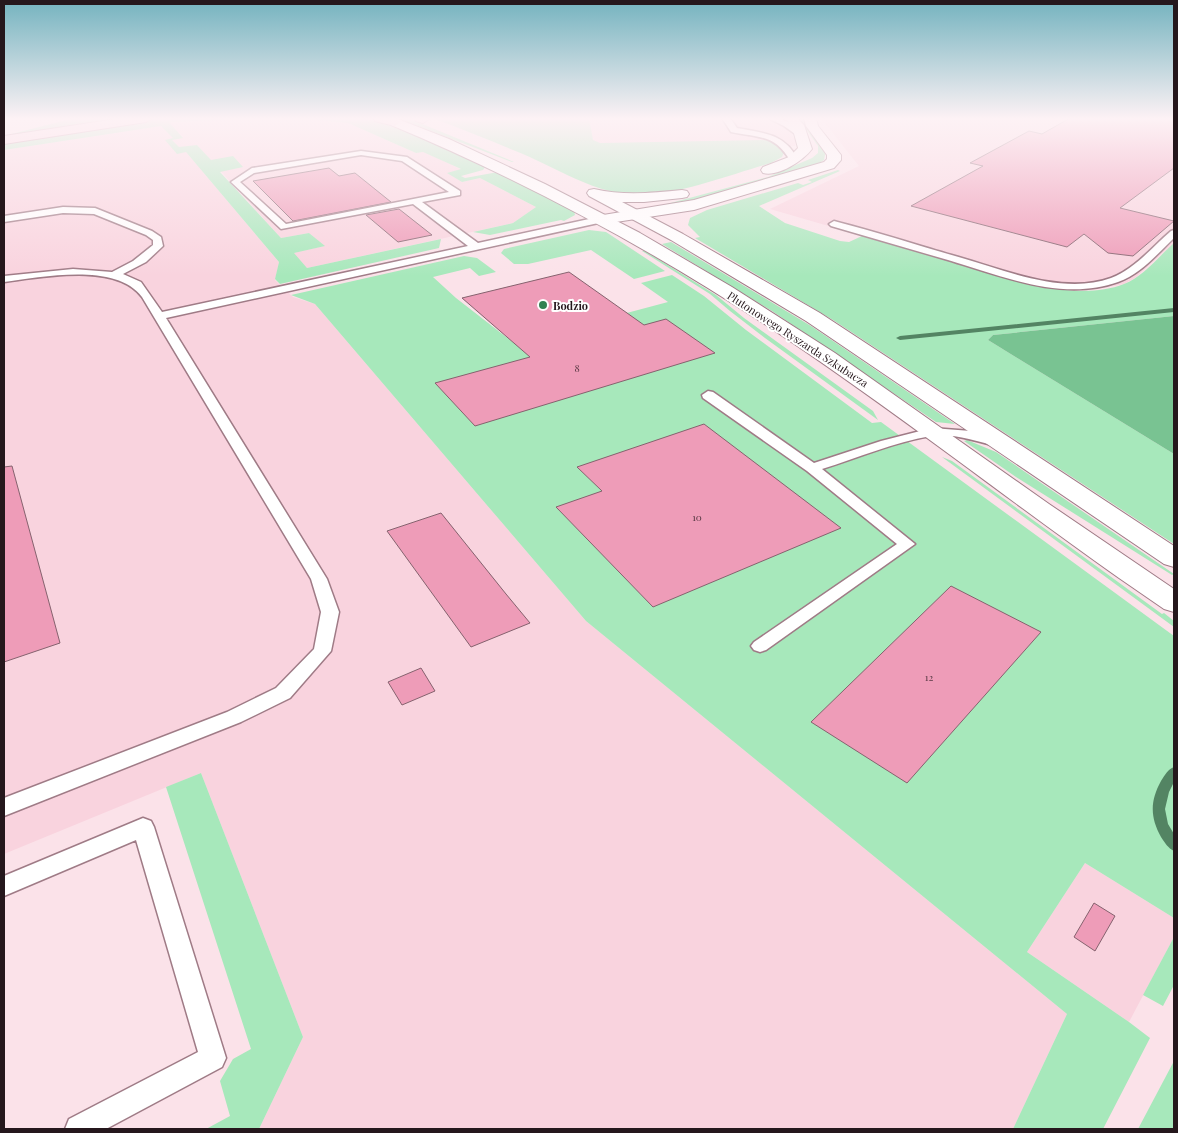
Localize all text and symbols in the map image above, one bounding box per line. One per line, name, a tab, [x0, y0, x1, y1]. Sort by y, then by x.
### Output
street label: Plutonowego Ryszarda Szkubacza	[725, 288, 872, 391]
place label: Bodzio	[553, 298, 588, 313]
marker: Bodzio	[537, 299, 549, 311]
house number: 8	[574, 361, 580, 375]
house number: 10	[692, 510, 702, 524]
house number: 12	[925, 670, 933, 684]

